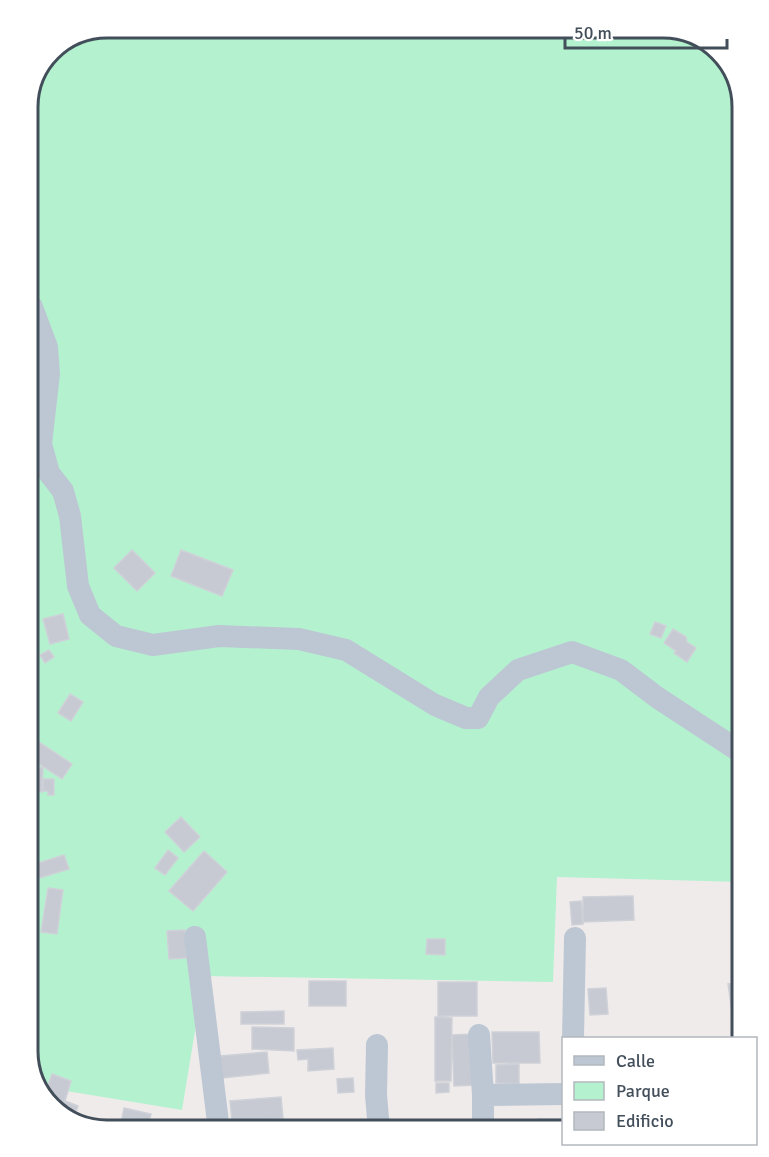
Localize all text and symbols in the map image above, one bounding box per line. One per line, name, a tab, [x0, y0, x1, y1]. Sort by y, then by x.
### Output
scale bar	[565, 12, 727, 50]
text: 50 m	[574, 22, 612, 44]
legend	[562, 1037, 757, 1145]
text: Calle	[616, 1050, 655, 1072]
text: Parque	[616, 1080, 670, 1102]
text: Edificio	[616, 1110, 674, 1132]

